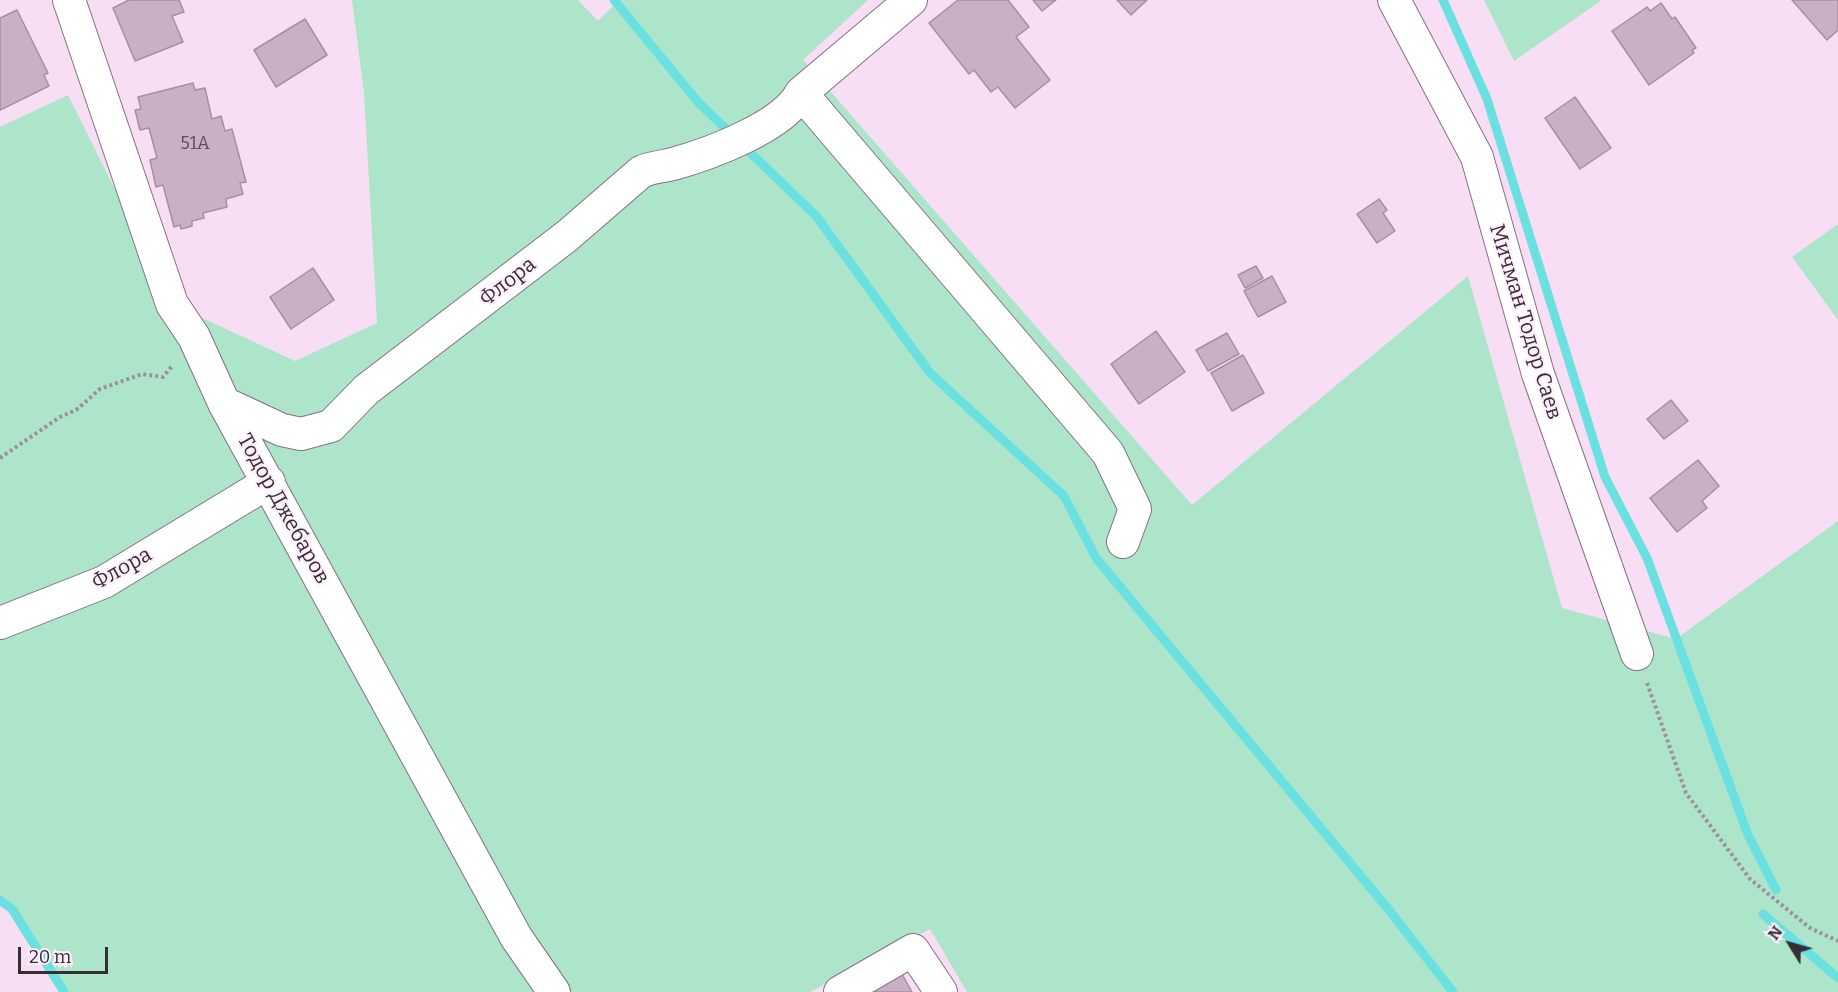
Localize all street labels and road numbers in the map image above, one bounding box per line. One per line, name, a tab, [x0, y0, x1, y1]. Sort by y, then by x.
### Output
street label: Мичман Тодор Саев	[1483, 221, 1567, 423]
street label: Флора	[475, 252, 541, 312]
street label: Тодор Джебаров	[231, 430, 335, 588]
street label: Флора	[88, 542, 156, 596]

